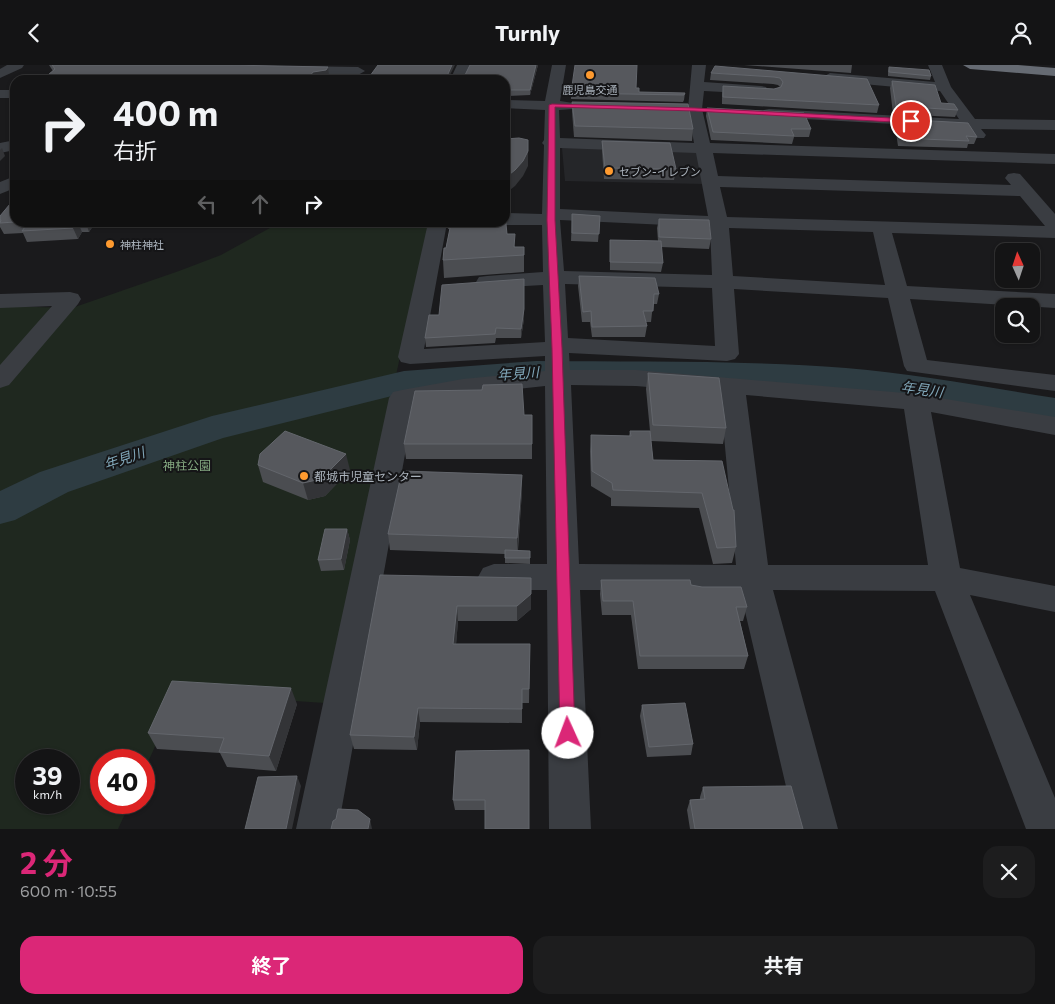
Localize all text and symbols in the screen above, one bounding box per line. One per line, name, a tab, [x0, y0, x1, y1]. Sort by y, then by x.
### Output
icon: back	[20, 19, 48, 47]
text: Turnly	[495, 19, 560, 46]
icon: person	[1007, 19, 1035, 47]
marker: 鹿児島交通	[584, 69, 596, 81]
place label: 鹿児島交通	[563, 83, 618, 96]
text: 400 m	[113, 90, 218, 133]
icon: right	[30, 95, 95, 160]
pin	[890, 100, 932, 142]
icon: arrive	[897, 107, 925, 135]
text: 右折	[113, 137, 157, 164]
marker: セブン-イレブン	[603, 165, 615, 177]
place label: セブン-イレブン	[619, 165, 701, 178]
icon: left	[193, 190, 221, 218]
icon: ahead	[246, 190, 274, 218]
icon: right	[299, 190, 327, 218]
marker: 神柱神社	[104, 238, 116, 250]
place label: 神柱神社	[120, 238, 164, 251]
north arrow	[995, 243, 1040, 287]
map controls	[995, 243, 1040, 343]
button: search	[995, 298, 1040, 343]
water label: 年見川	[496, 363, 542, 383]
water label: 年見川	[900, 378, 946, 401]
water label: 年見川	[101, 442, 149, 473]
park label: 神柱公園	[163, 458, 211, 472]
place label: 都城市児童センター	[314, 469, 422, 483]
marker: 都城市児童センター	[298, 470, 310, 482]
position arrow	[541, 706, 593, 758]
speed limit sign: 40	[90, 749, 155, 814]
text: 39	[33, 760, 63, 790]
text: km/h	[33, 787, 62, 801]
text: 2 分	[20, 843, 73, 880]
button: close	[983, 846, 1035, 898]
text: 600 m · 10:55	[20, 881, 117, 900]
button: 終了	[20, 936, 523, 994]
button: 共有	[533, 936, 1035, 994]

